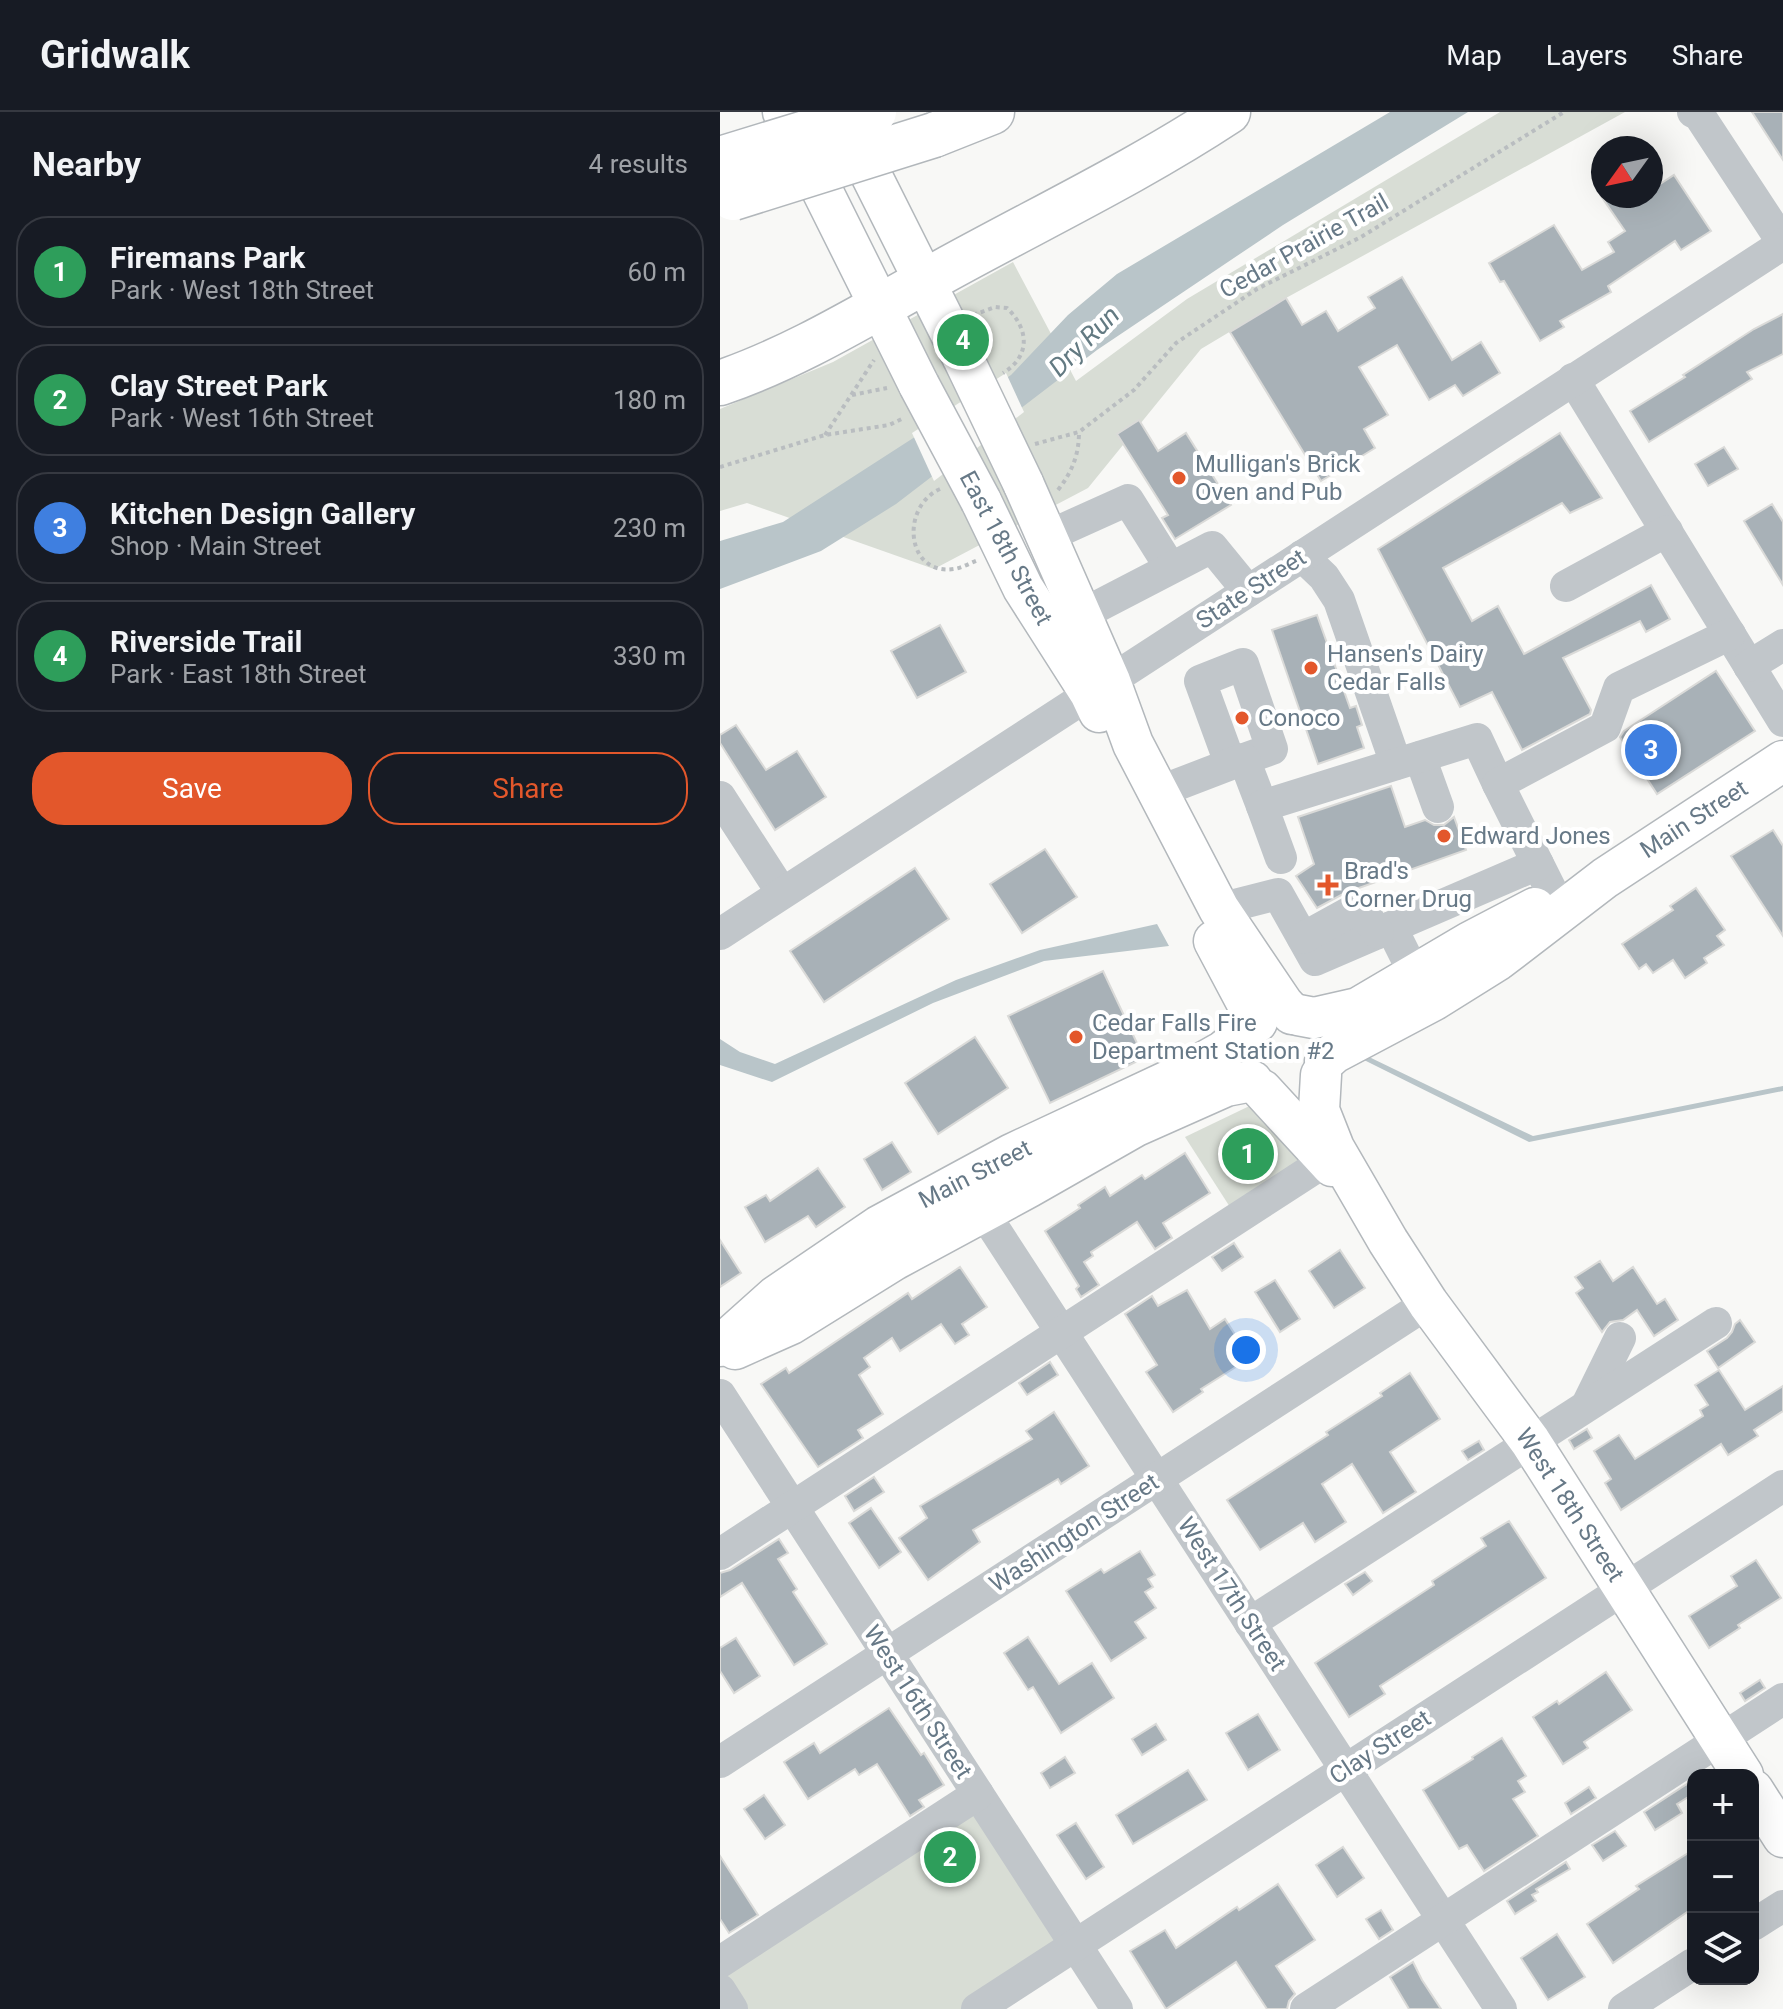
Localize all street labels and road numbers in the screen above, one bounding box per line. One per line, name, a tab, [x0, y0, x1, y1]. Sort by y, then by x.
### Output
street label: Cedar Prairie Trail	[1215, 188, 1393, 304]
street label: East 18th Street	[954, 466, 1058, 630]
street label: State Street	[1191, 543, 1311, 635]
street label: Main Street	[1635, 774, 1753, 864]
street label: Main Street	[914, 1134, 1036, 1214]
street label: West 18th Street	[1510, 1423, 1630, 1587]
street label: Washington Street	[984, 1468, 1164, 1598]
street label: West 17th Street	[1172, 1512, 1292, 1676]
street label: West 16th Street	[858, 1620, 978, 1784]
street label: Clay Street	[1324, 1704, 1436, 1790]

